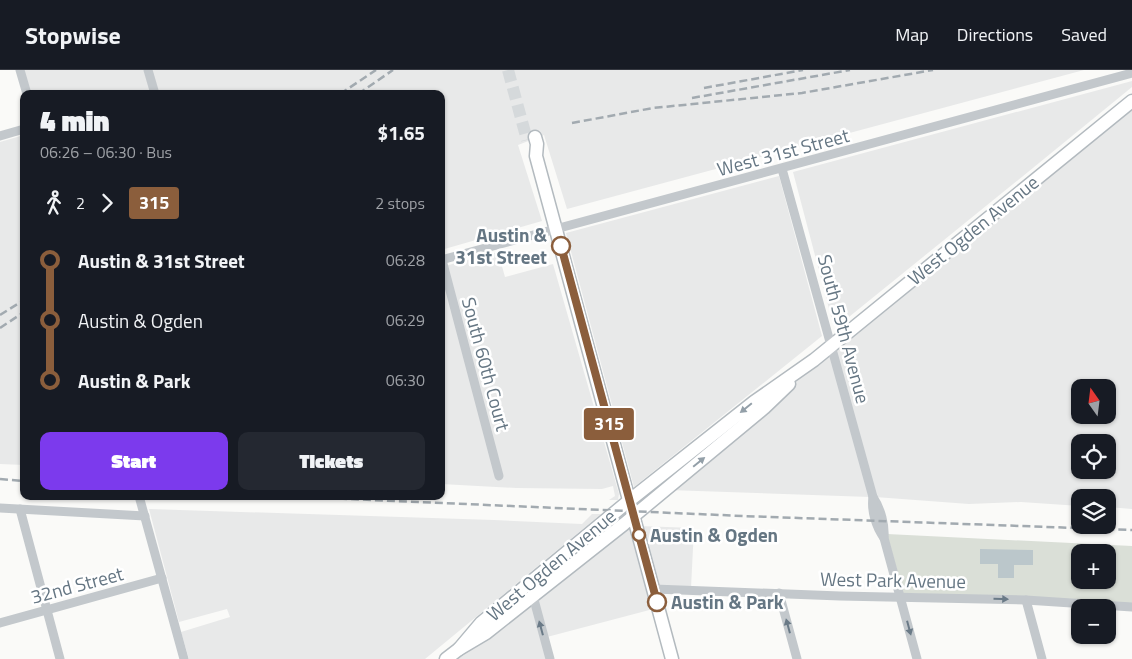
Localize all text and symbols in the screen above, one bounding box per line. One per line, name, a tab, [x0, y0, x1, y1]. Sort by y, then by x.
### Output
text: Stopwise	[25, 17, 121, 53]
text: Map	[895, 21, 929, 48]
text: Directions	[957, 21, 1033, 48]
text: Saved	[1061, 21, 1107, 48]
text: 4 min	[40, 99, 110, 142]
text: $1.65	[378, 118, 425, 147]
street label: West 31st Street	[714, 120, 852, 183]
text: 06:26 – 06:30 · Bus	[40, 140, 172, 164]
street label: West Ogden Avenue	[901, 168, 1045, 292]
icon: walk	[40, 189, 68, 217]
icon: forward	[93, 189, 121, 217]
text: 315	[139, 189, 169, 216]
text: 2	[76, 191, 85, 215]
text: 2 stops	[375, 191, 425, 215]
place label: Austin & 31st Street	[455, 220, 548, 271]
marker: Austin & 31st Street	[551, 236, 571, 256]
text: Austin & 31st Street	[78, 246, 245, 275]
text: 06:28	[386, 248, 425, 272]
street label: South 59th Avenue	[811, 251, 878, 407]
street label: South 60th Court	[455, 294, 518, 434]
text: Austin & Ogden	[78, 306, 203, 335]
text: 06:29	[386, 308, 425, 332]
text: Austin & Park	[78, 366, 191, 395]
text: 06:30	[386, 368, 425, 392]
north arrow	[1071, 379, 1116, 424]
map controls	[1071, 379, 1116, 644]
one-way arrow	[739, 403, 752, 413]
line badge: 315	[580, 408, 638, 440]
text: 315	[594, 410, 624, 437]
button: Start	[40, 432, 228, 490]
button: Tickets	[238, 432, 425, 490]
button: locate	[1071, 434, 1116, 479]
one-way arrow	[693, 456, 706, 467]
button: layers	[1071, 489, 1116, 534]
street label: West Ogden Avenue	[479, 502, 622, 628]
place label: Austin & Ogden	[650, 520, 778, 549]
marker: Austin & Ogden	[632, 528, 646, 542]
button: +	[1071, 544, 1116, 589]
street label: 32nd Street	[27, 558, 127, 611]
street label: West Park Avenue	[820, 564, 966, 595]
place label: Austin & Park	[671, 587, 784, 616]
marker: Austin & Park	[647, 592, 667, 612]
one-way arrow	[994, 596, 1010, 604]
button: −	[1071, 599, 1116, 644]
one-way arrow	[784, 619, 792, 634]
one-way arrow	[537, 620, 545, 635]
one-way arrow	[905, 621, 913, 636]

